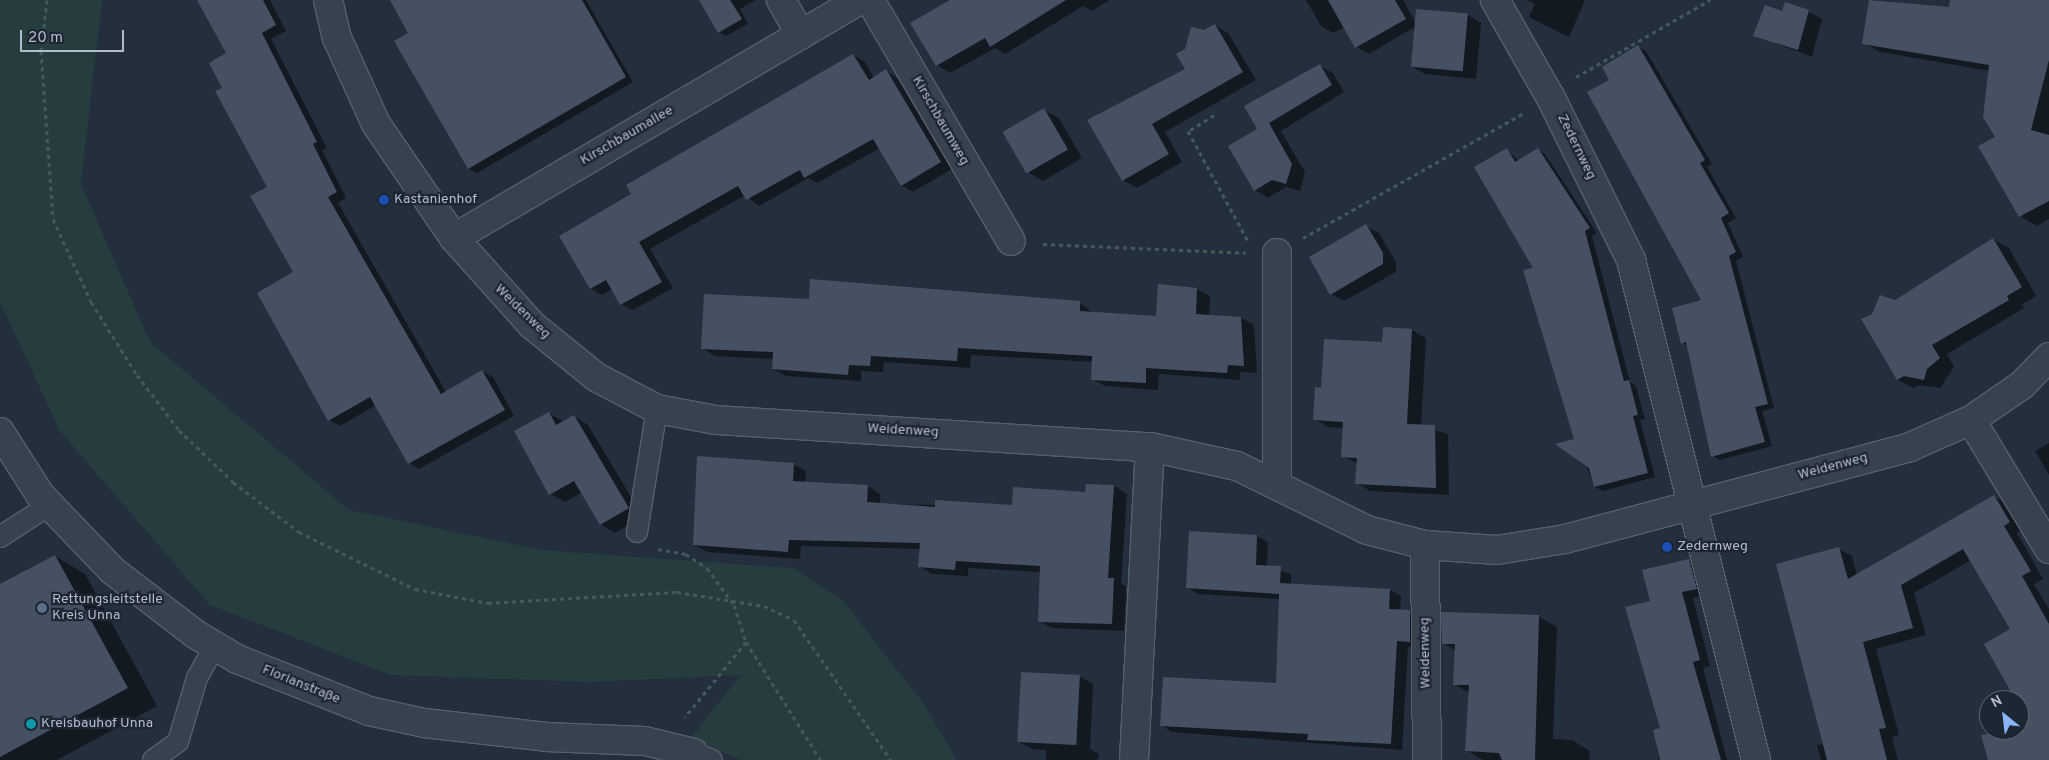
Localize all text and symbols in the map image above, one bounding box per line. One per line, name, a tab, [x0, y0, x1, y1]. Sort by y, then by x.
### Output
scale bar	[22, 20, 126, 52]
text: 20 m	[28, 29, 63, 48]
street label: Kirschbaumweg	[908, 73, 972, 169]
street label: Kirschbaumallee	[577, 103, 677, 169]
street label: Zedernweg	[1553, 112, 1599, 182]
place label: Kastanienhof	[394, 192, 477, 208]
marker: Kastanienhof	[378, 194, 390, 206]
street label: Weidenweg	[490, 281, 554, 343]
street label: Weidenweg	[867, 421, 939, 441]
street label: Weidenweg	[1796, 450, 1870, 484]
place label: Zedernweg	[1677, 539, 1748, 555]
marker: Zedernweg	[1661, 541, 1673, 553]
place label: Rettungsleitstelle Kreis Unna	[52, 592, 163, 624]
marker: Rettungsleitstelle Kreis Unna	[36, 602, 48, 614]
street label: Weidenweg	[1417, 617, 1435, 689]
street label: Florianstraße	[260, 662, 342, 708]
north arrow	[1979, 690, 2029, 740]
text: N	[1988, 692, 2005, 712]
place label: Kreisbauhof Unna	[41, 716, 153, 732]
marker: Kreisbauhof Unna	[25, 718, 37, 730]

